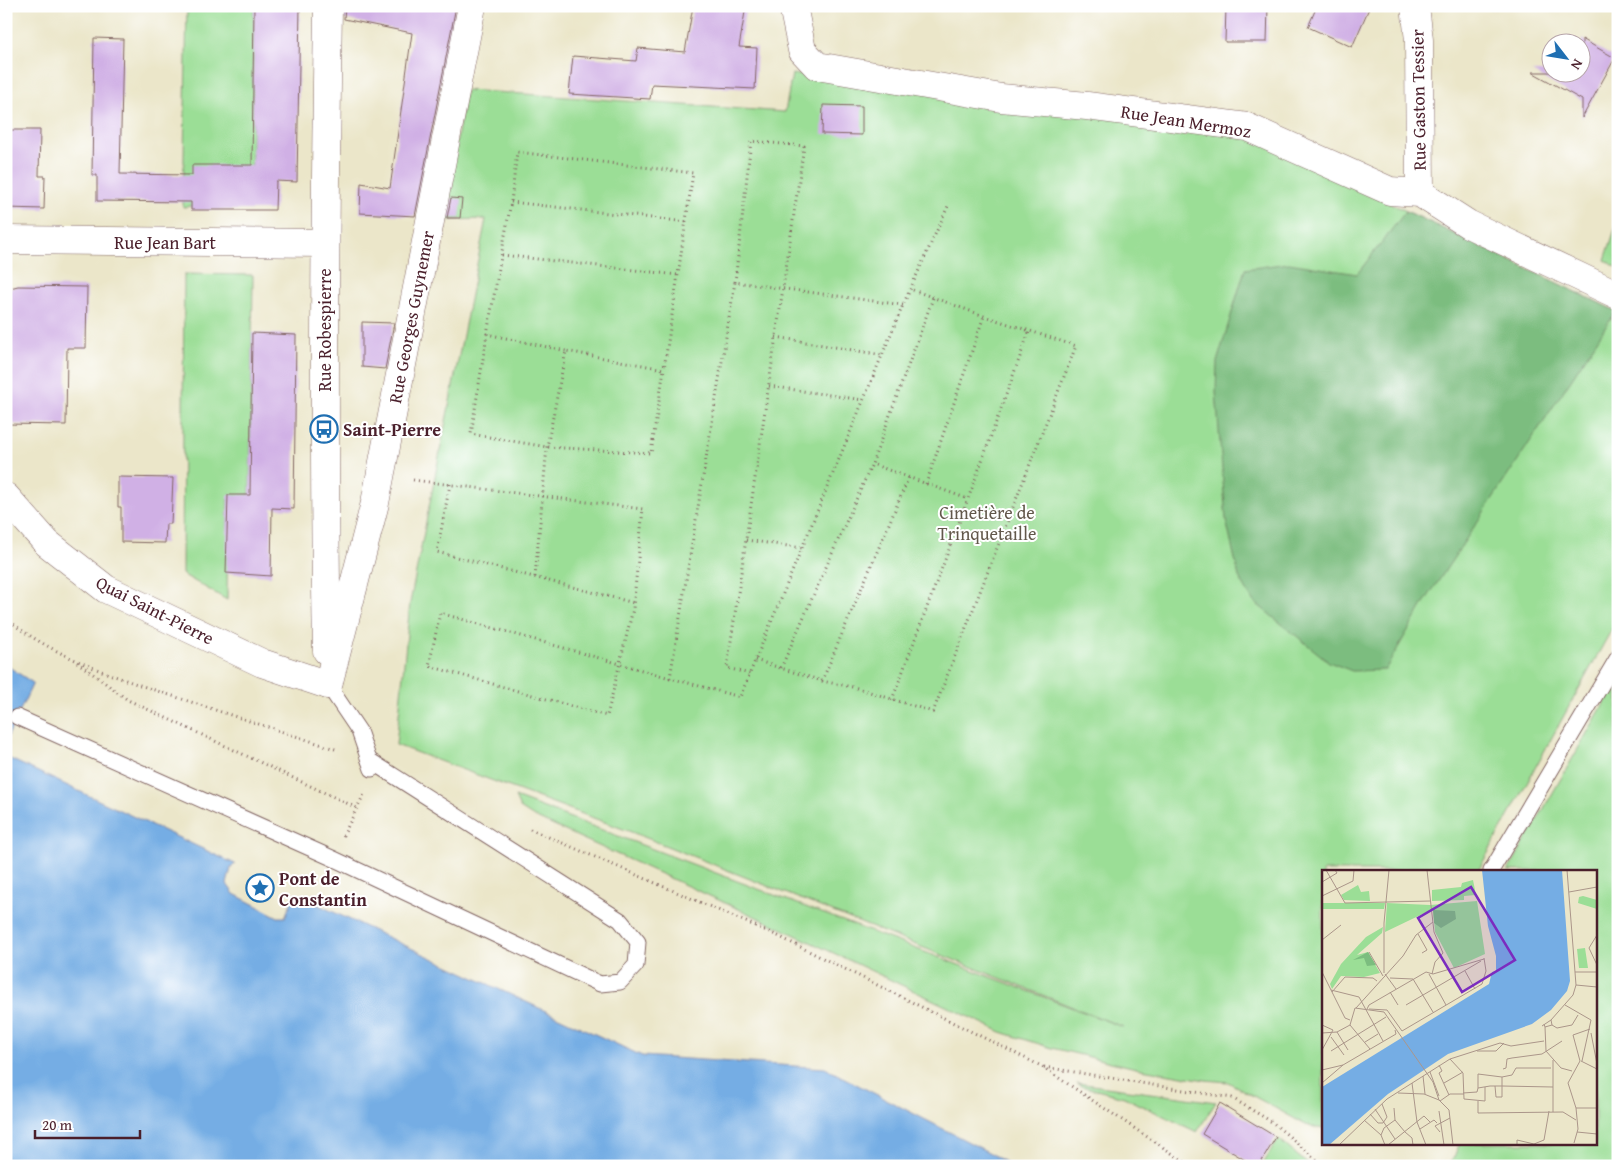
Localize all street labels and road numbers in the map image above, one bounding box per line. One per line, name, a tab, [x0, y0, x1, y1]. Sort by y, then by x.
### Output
street label: Rue Gaston Tessier	[1403, 28, 1433, 171]
street label: Rue Jean Mermoz	[1119, 97, 1253, 145]
street label: Rue Georges Guynemer	[381, 228, 441, 406]
street label: Rue Jean Bart	[114, 229, 216, 256]
street label: Rue Robespierre	[311, 268, 338, 392]
street label: Quai Saint-Pierre	[91, 569, 219, 651]

